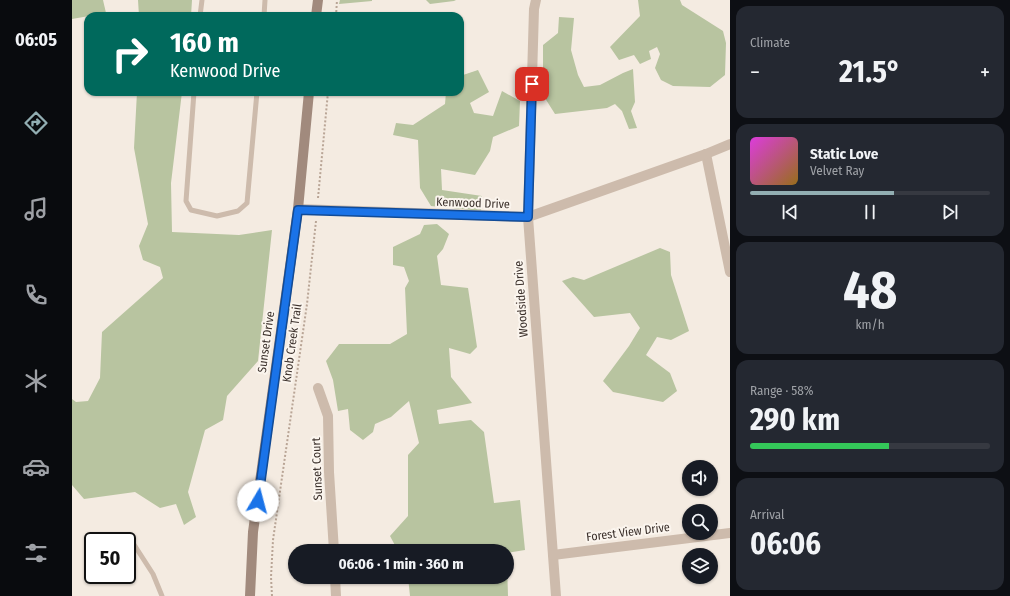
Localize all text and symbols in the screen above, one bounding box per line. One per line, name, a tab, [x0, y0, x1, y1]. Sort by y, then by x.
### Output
text: 160 m	[170, 26, 239, 59]
icon: right	[104, 28, 156, 80]
text: 06:05	[15, 29, 57, 51]
text: Climate	[750, 35, 790, 50]
text: 21.5°	[839, 54, 901, 90]
text: −	[750, 59, 760, 86]
text: +	[980, 59, 990, 86]
text: Kenwood Drive	[170, 60, 280, 82]
pin	[515, 67, 549, 101]
icon: arrive	[521, 73, 543, 95]
icon: directions	[22, 109, 50, 137]
text: Static Love	[810, 145, 878, 163]
text: Velvet Ray	[810, 163, 864, 178]
icon: music	[22, 195, 50, 223]
street label: Kenwood Drive	[436, 195, 510, 211]
icon: previous	[779, 201, 801, 223]
icon: pause	[859, 201, 881, 223]
icon: next	[939, 201, 961, 223]
text: 48	[843, 259, 897, 322]
street label: Woodside Drive	[511, 260, 531, 338]
icon: phone	[22, 281, 50, 309]
street label: Knob Creek Trail	[280, 303, 304, 383]
street label: Sunset Drive	[255, 310, 277, 374]
text: km/h	[856, 317, 885, 332]
icon: climate	[22, 367, 50, 395]
text: Range · 58%	[750, 383, 814, 398]
text: 290 km	[750, 402, 840, 438]
street label: Sunset Court	[309, 437, 325, 501]
icon: car	[22, 453, 50, 481]
map controls	[682, 460, 718, 584]
button: sound	[682, 460, 718, 496]
position arrow	[237, 480, 279, 522]
button: search	[682, 504, 718, 540]
text: Arrival	[750, 507, 784, 522]
street label: Forest View Drive	[585, 520, 671, 544]
text: 06:06	[750, 526, 821, 562]
speed limit sign: 50	[84, 532, 136, 584]
icon: filters	[22, 539, 50, 567]
button: layers	[682, 548, 718, 584]
text: 06:06 · 1 min · 360 m	[338, 555, 464, 573]

